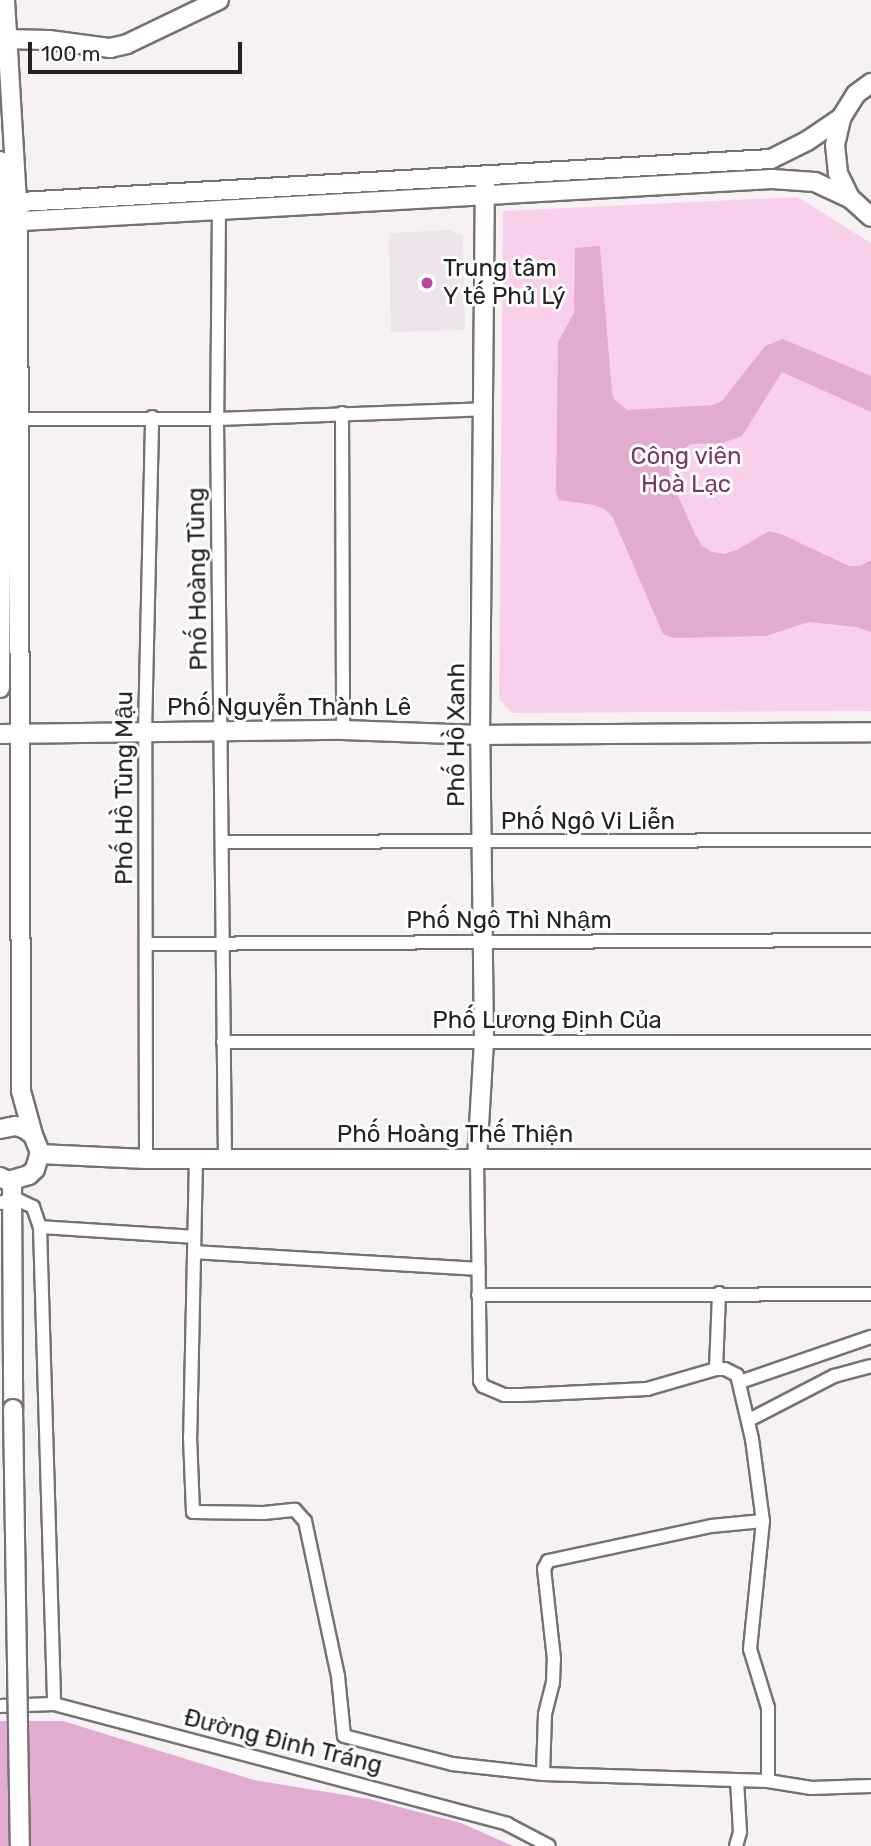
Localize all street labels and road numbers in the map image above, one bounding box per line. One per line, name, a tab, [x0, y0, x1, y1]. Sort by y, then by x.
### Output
street label: Phố Hoàng Tùng	[182, 487, 214, 671]
street label: Phố Hồ Xanh	[443, 663, 471, 807]
street label: Phố Hồ Tùng Mậu	[111, 691, 139, 885]
street label: Phố Nguyễn Thành Lê	[167, 694, 411, 722]
street label: Phố Ngô Vi Liễn	[501, 808, 675, 836]
street label: Phố Ngô Thì Nhậm	[406, 907, 612, 935]
street label: Phố Lương Định Của	[432, 1007, 662, 1035]
street label: Phố Hoàng Thế Thiện	[336, 1121, 574, 1149]
street label: Đường Đinh Tráng	[181, 1703, 385, 1781]

